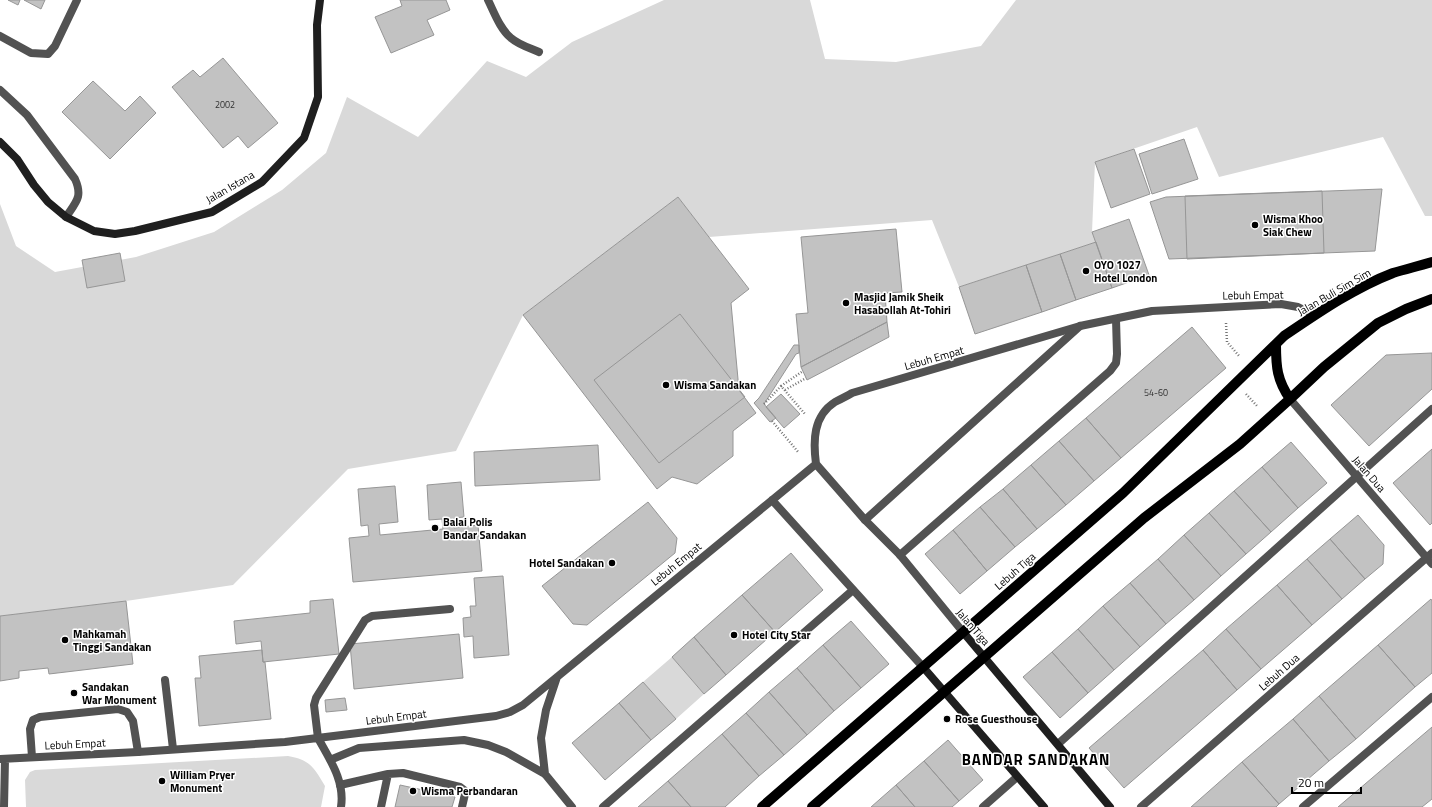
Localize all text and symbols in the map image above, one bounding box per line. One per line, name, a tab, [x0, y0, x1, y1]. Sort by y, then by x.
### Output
house number: 2002	[215, 98, 235, 111]
street label: Jalan Istana	[203, 166, 258, 207]
place label: Wisma Khoo Siak Chew	[1263, 211, 1323, 240]
marker: Wisma Khoo Siak Chew	[1250, 220, 1260, 230]
place label: OYO 1027 Hotel London	[1094, 257, 1157, 286]
street label: Jalan Buli Sim Sim	[1294, 264, 1374, 320]
marker: OYO 1027 Hotel London	[1081, 266, 1091, 276]
street label: Lebuh Empat	[1222, 286, 1284, 304]
place label: Masjid Jamik Sheik Hasabollah At-Tohiri	[854, 289, 951, 318]
marker: Masjid Jamik Sheik Hasabollah At-Tohiri	[841, 298, 851, 308]
street label: Lebuh Empat	[902, 342, 966, 374]
place label: Wisma Sandakan	[674, 377, 756, 393]
marker: Wisma Sandakan	[661, 380, 671, 390]
house number: 54-60	[1144, 386, 1168, 399]
street label: Jalan Dua	[1349, 452, 1390, 496]
place label: Balai Polis Bandar Sandakan	[443, 514, 526, 543]
marker: Balai Polis Bandar Sandakan	[430, 523, 440, 533]
street label: Lebuh Empat	[647, 538, 705, 589]
street label: Lebuh Tiga	[991, 548, 1040, 593]
place label: Hotel Sandakan	[529, 555, 604, 571]
marker: Hotel Sandakan	[607, 558, 617, 568]
street label: Jalan Tiga	[952, 605, 994, 649]
place label: Mahkamah Tinggi Sandakan	[73, 626, 151, 655]
place label: Hotel City Star	[742, 627, 811, 643]
marker: Hotel City Star	[729, 630, 739, 640]
marker: Mahkamah Tinggi Sandakan	[60, 635, 70, 645]
street label: Lebuh Dua	[1255, 650, 1303, 694]
place label: Sandakan War Monument	[82, 679, 157, 708]
marker: Sandakan War Monument	[69, 688, 79, 698]
street label: Lebuh Empat	[365, 705, 427, 729]
place label: Rose Guesthouse	[955, 711, 1038, 727]
marker: Rose Guesthouse	[942, 714, 952, 724]
street label: Lebuh Empat	[44, 734, 106, 754]
district label: BANDAR SANDAKAN	[962, 748, 1110, 771]
place label: William Pryer Monument	[170, 767, 235, 796]
scale bar	[1292, 769, 1361, 795]
text: 20 m	[1298, 773, 1324, 792]
marker: William Pryer Monument	[157, 776, 167, 786]
place label: Wisma Perbandaran	[421, 783, 518, 799]
marker: Wisma Perbandaran	[408, 786, 418, 796]

